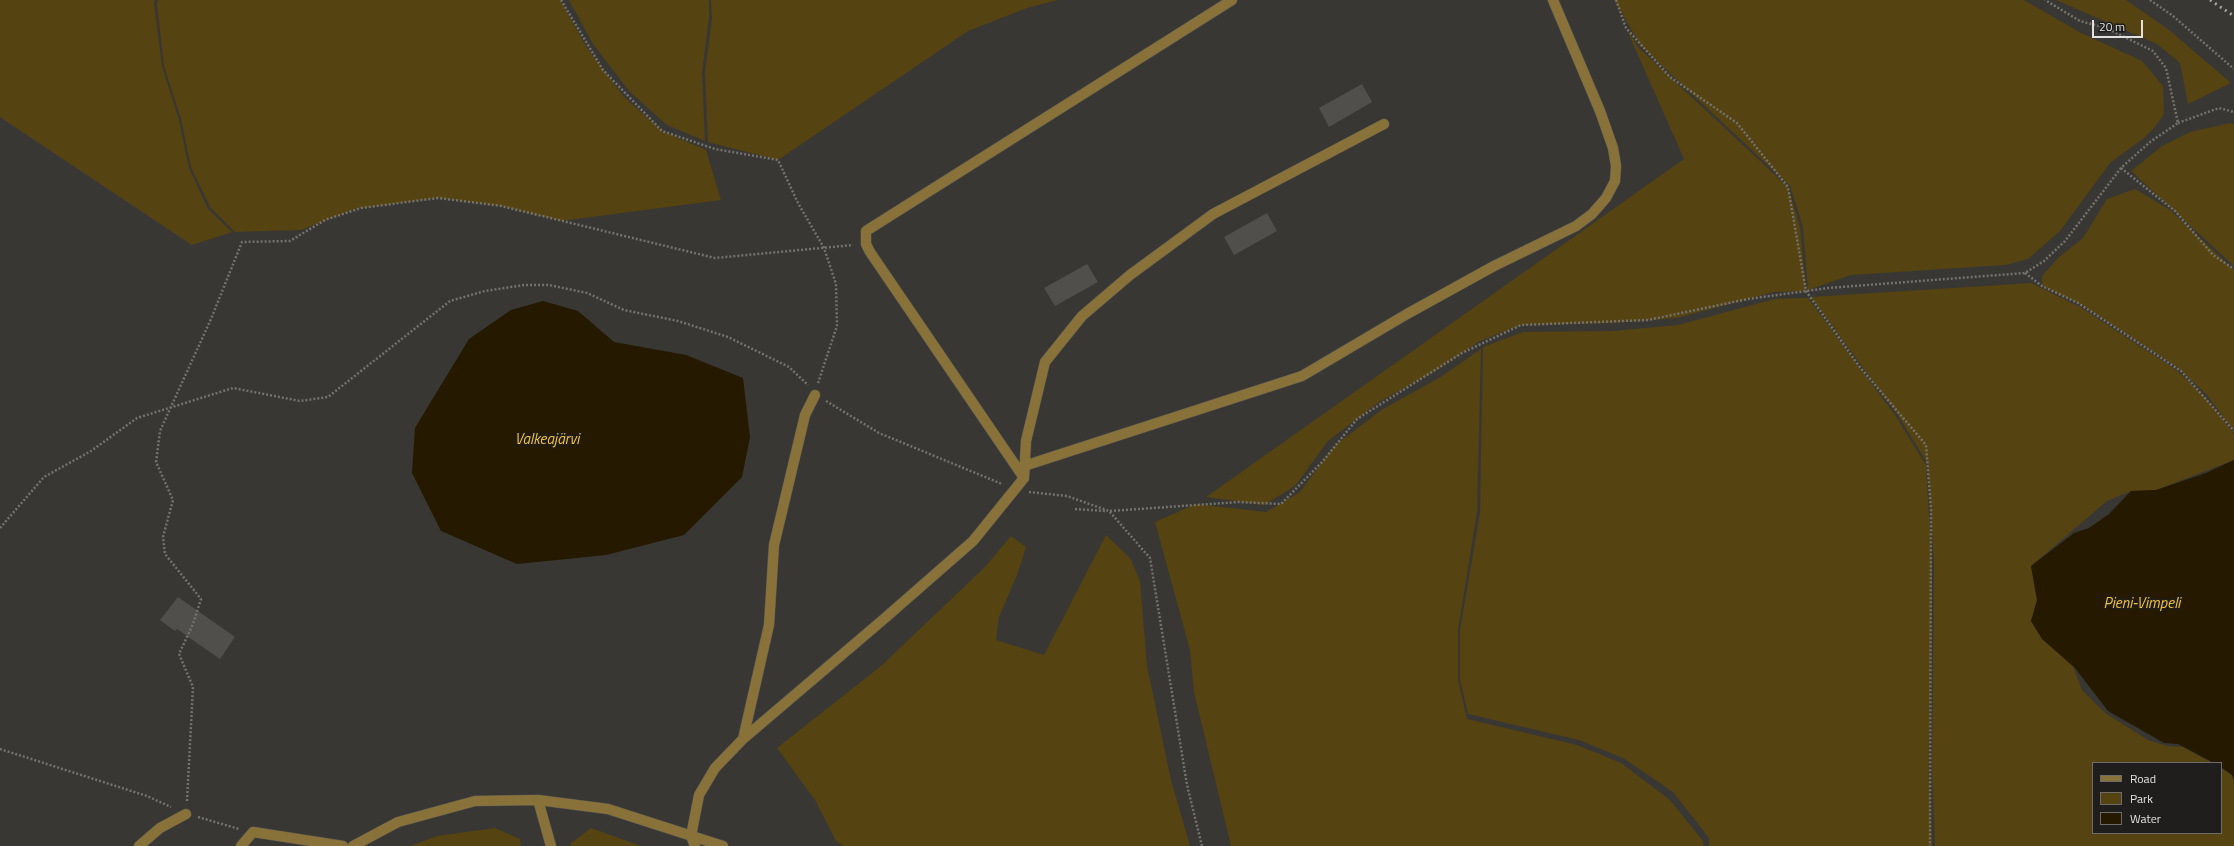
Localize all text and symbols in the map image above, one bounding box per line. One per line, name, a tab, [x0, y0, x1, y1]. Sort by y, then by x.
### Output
scale bar	[2094, 12, 2145, 38]
text: 20 m	[2099, 17, 2125, 36]
water label: Valkeajärvi	[515, 431, 579, 449]
water label: Pieni-Vimpeli	[2104, 595, 2180, 613]
legend	[2092, 762, 2222, 834]
text: Road	[2130, 769, 2156, 788]
text: Park	[2130, 789, 2153, 808]
text: Water	[2130, 809, 2161, 828]

